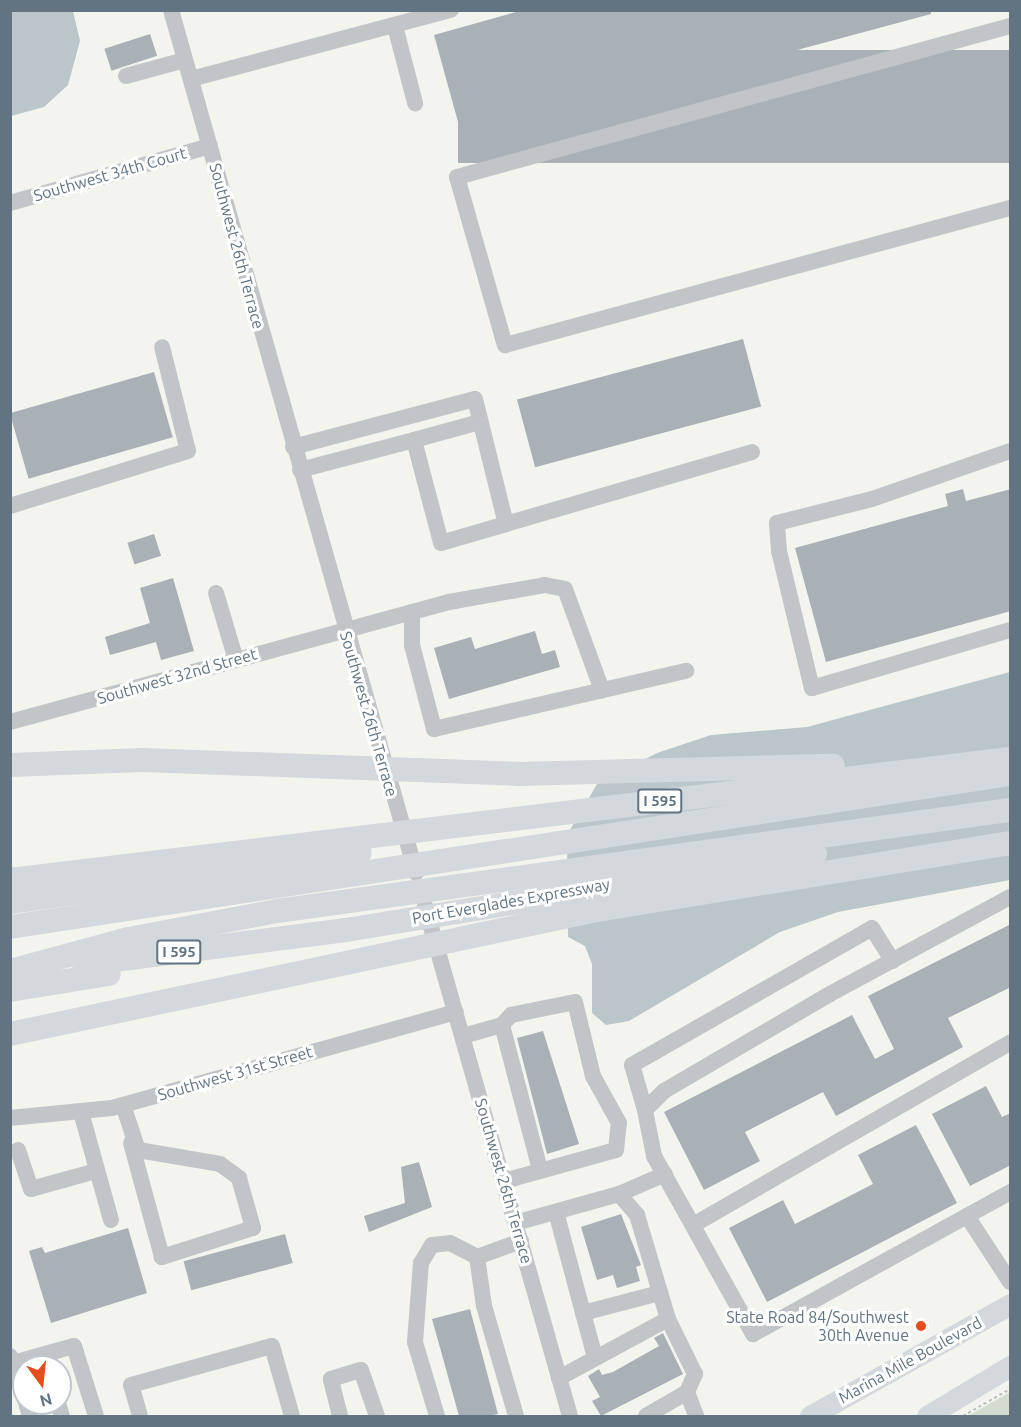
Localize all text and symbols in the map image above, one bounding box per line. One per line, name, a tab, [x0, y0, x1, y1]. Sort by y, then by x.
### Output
street label: Southwest 34th Court	[31, 143, 189, 205]
street label: Southwest 26th Terrace	[206, 161, 268, 331]
street label: Southwest 26th Terrace	[336, 629, 402, 799]
street label: Southwest 32nd Street	[95, 644, 259, 708]
road number: I 595	[636, 789, 684, 813]
street label: Port Everglades Expressway	[411, 874, 611, 928]
road number: I 595	[155, 940, 203, 964]
street label: Southwest 31st Street	[155, 1042, 315, 1104]
street label: Southwest 26th Terrace	[471, 1096, 537, 1266]
place label: State Road 84/Southwest 30th Avenue	[726, 1307, 909, 1345]
street label: Marina Mile Boulevard	[835, 1313, 985, 1407]
marker: State Road 84/Southwest 30th Avenue	[914, 1319, 928, 1333]
north arrow	[12, 1355, 72, 1415]
text: N	[38, 1390, 54, 1411]

